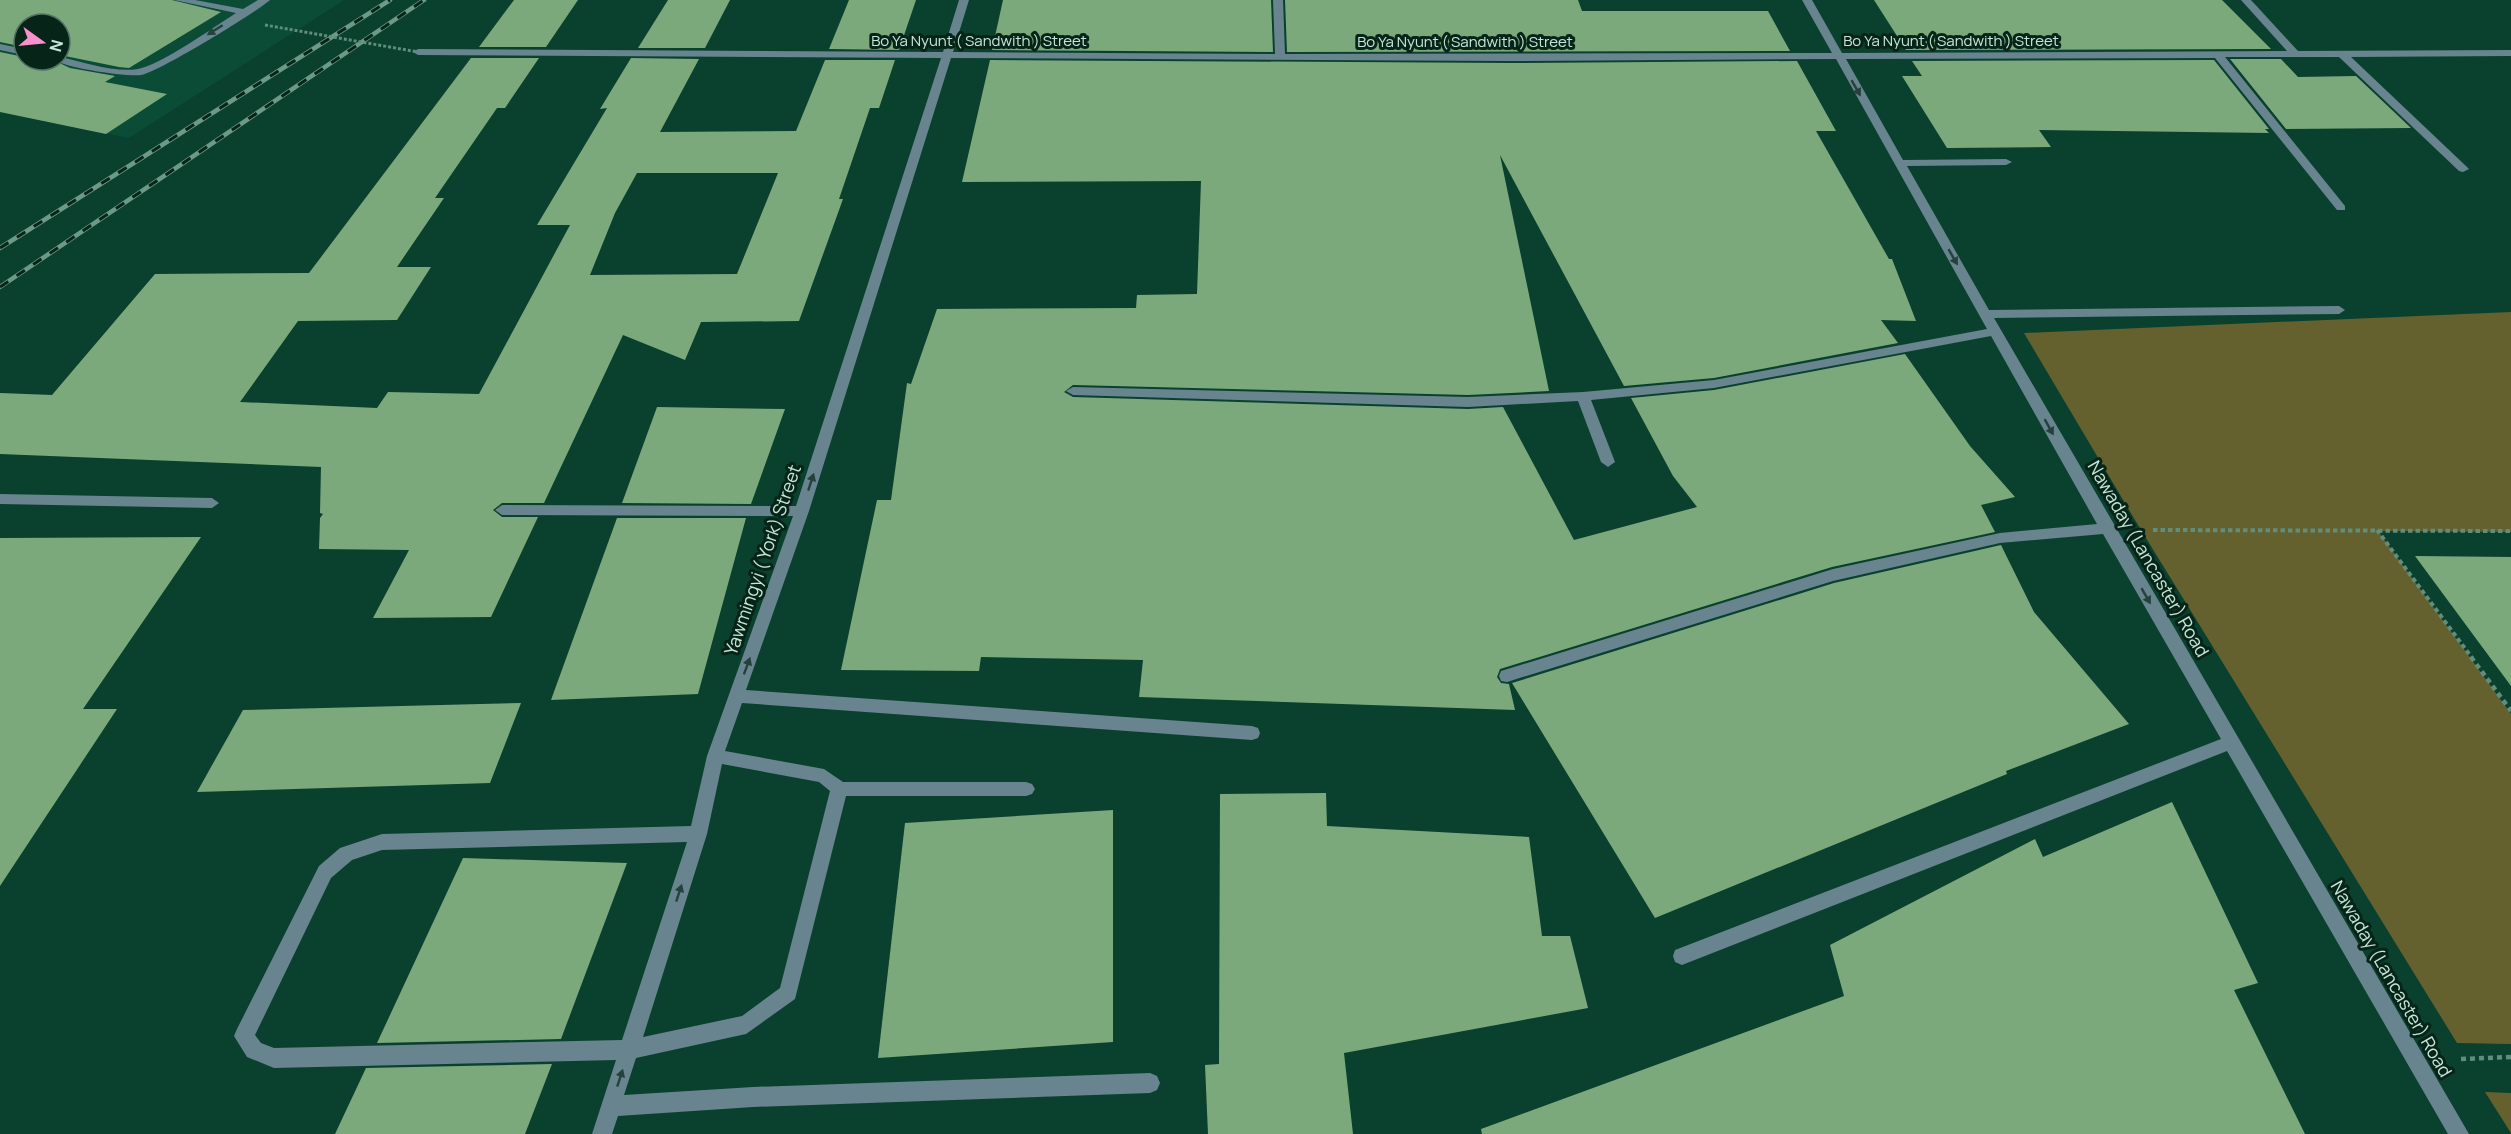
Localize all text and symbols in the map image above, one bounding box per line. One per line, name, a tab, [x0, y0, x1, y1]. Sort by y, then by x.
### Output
north arrow	[12, 12, 72, 72]
one-way arrow	[207, 25, 223, 36]
street label: Bo Ya Nyunt ( Sandwith ) Street	[871, 30, 1087, 51]
street label: Bo Ya Nyunt ( Sandwith ) Street	[1843, 30, 2059, 51]
street label: Bo Ya Nyunt ( Sandwith ) Street	[1357, 31, 1573, 52]
text: N	[44, 37, 69, 54]
one-way arrow	[1851, 80, 1862, 96]
one-way arrow	[1948, 249, 1958, 266]
one-way arrow	[2044, 418, 2054, 435]
street label: Nawaday (Lancaster) Road	[2083, 456, 2215, 661]
street label: Yawmingyi ( York) Street	[718, 461, 806, 658]
one-way arrow	[807, 473, 816, 491]
one-way arrow	[2141, 588, 2151, 605]
one-way arrow	[742, 657, 752, 675]
street label: Nawaday (Lancaster) Road	[2326, 876, 2458, 1081]
one-way arrow	[675, 884, 684, 902]
one-way arrow	[616, 1069, 625, 1087]

